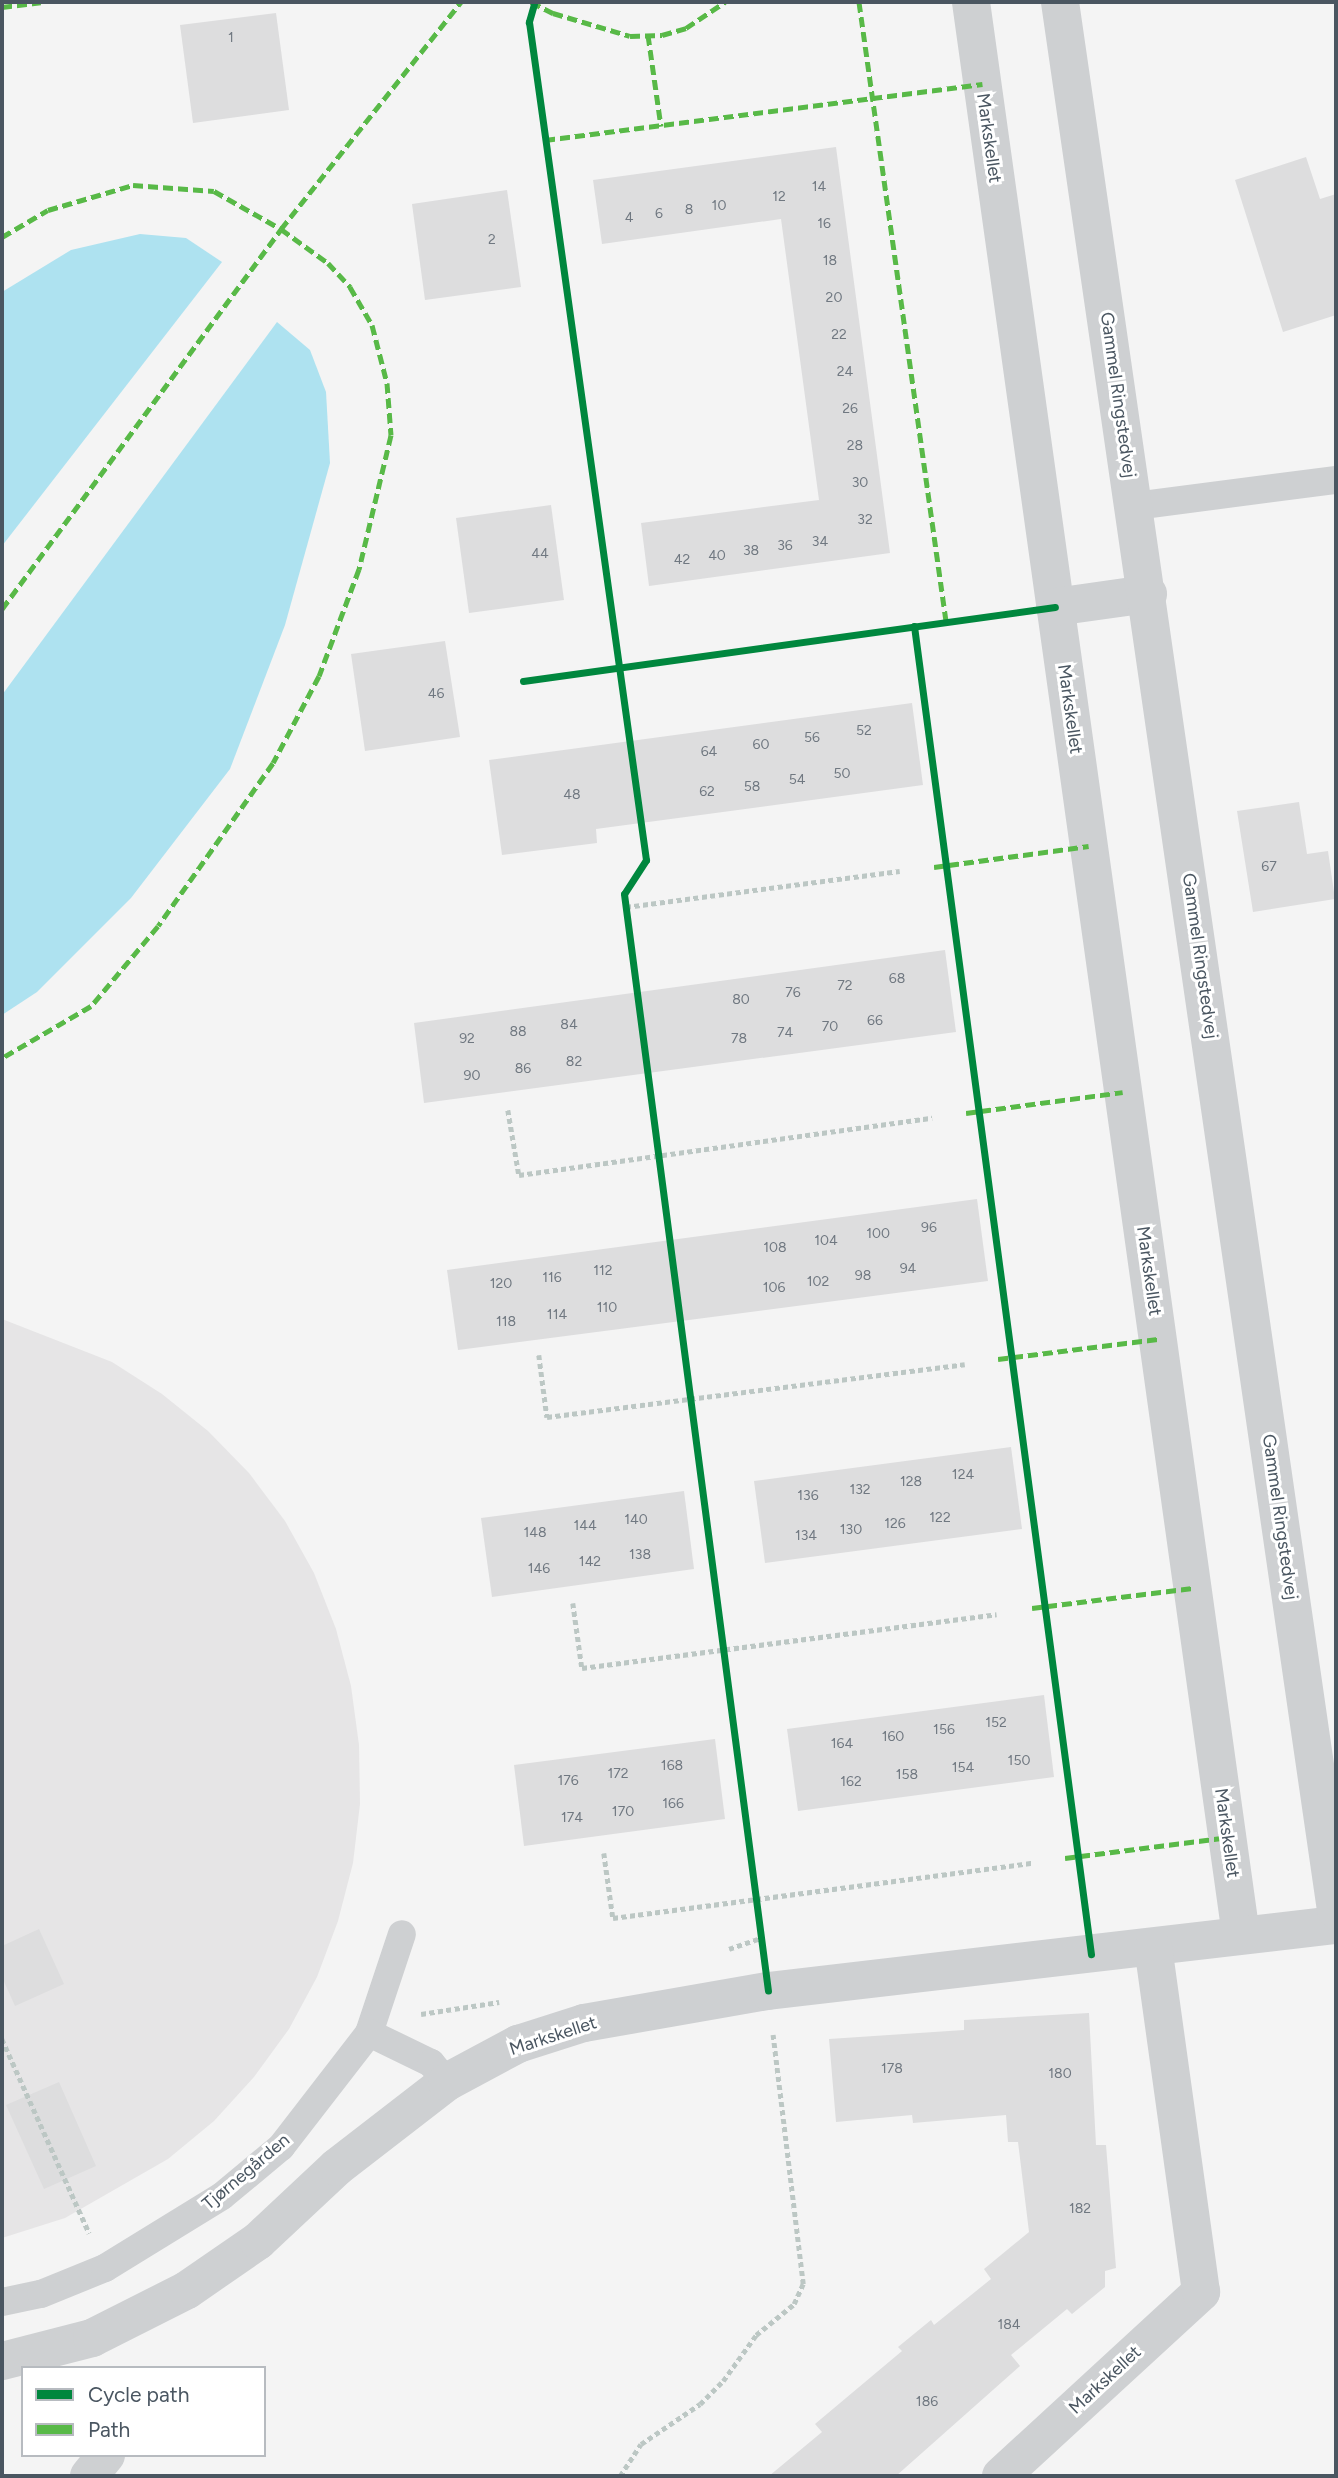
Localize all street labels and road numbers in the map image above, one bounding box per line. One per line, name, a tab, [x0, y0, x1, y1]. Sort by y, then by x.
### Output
street label: Markskellet	[972, 92, 1006, 184]
street label: Gammel Ringstedvej	[1096, 311, 1140, 479]
street label: Markskellet	[1053, 663, 1087, 755]
street label: Gammel Ringstedvej	[1178, 872, 1222, 1040]
street label: Markskellet	[1132, 1225, 1166, 1317]
street label: Gammel Ringstedvej	[1258, 1433, 1302, 1601]
street label: Markskellet	[1210, 1787, 1244, 1879]
street label: Markskellet	[507, 2012, 599, 2060]
street label: Tjørnegården	[198, 2129, 294, 2215]
street label: Markskellet	[1065, 2341, 1145, 2419]

